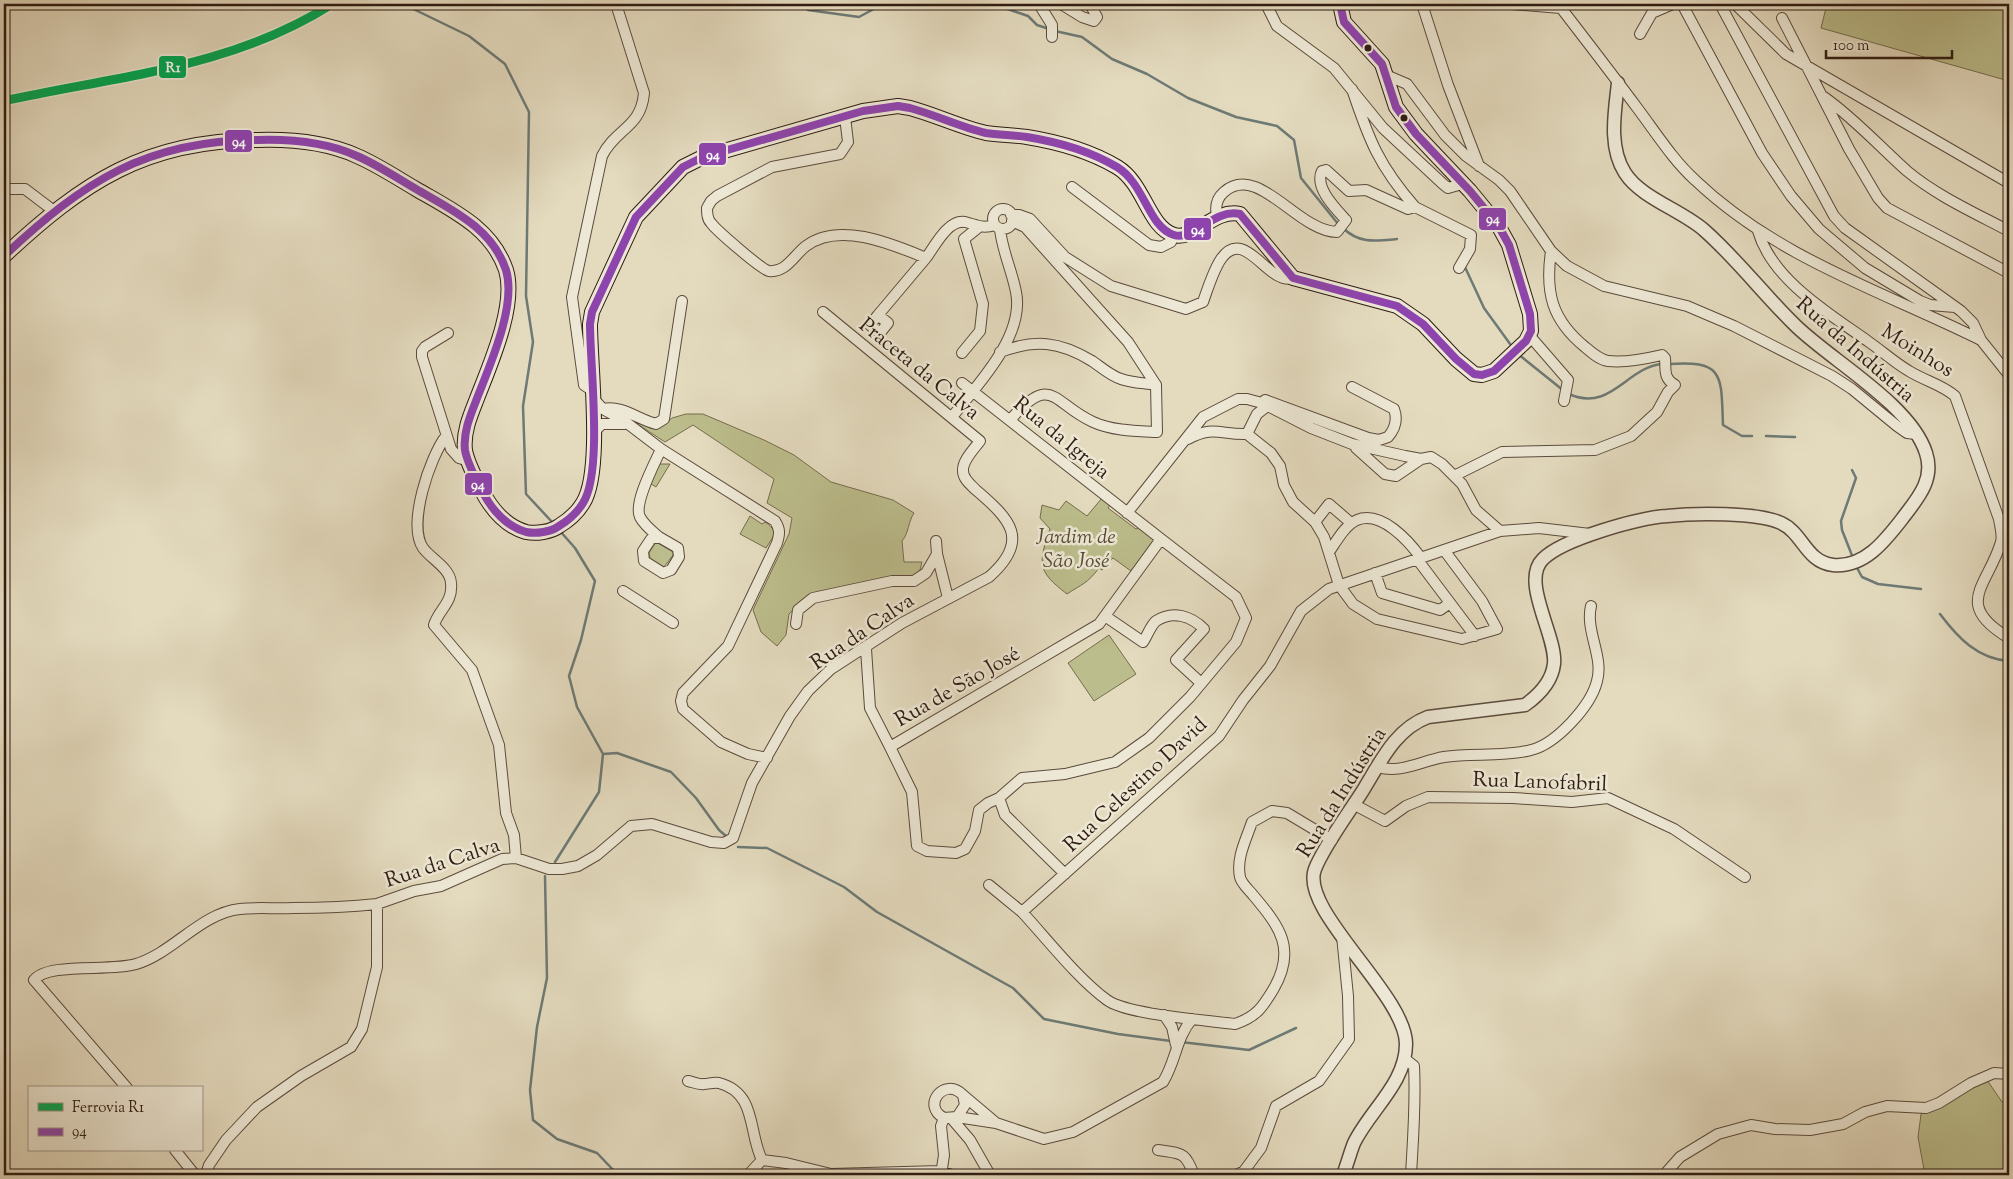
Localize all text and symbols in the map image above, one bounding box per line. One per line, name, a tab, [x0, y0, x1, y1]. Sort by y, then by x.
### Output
scale bar	[1826, 28, 1952, 60]
text: 100 m	[1833, 36, 1870, 57]
unlabelled marker	[1363, 43, 1373, 53]
line badge: R1	[158, 55, 187, 79]
text: R1	[166, 59, 181, 79]
unlabelled marker	[1399, 113, 1409, 123]
line badge: 94	[224, 129, 253, 153]
text: 94	[232, 133, 246, 153]
line badge: 94	[698, 142, 727, 166]
text: 94	[706, 146, 720, 166]
line badge: 94	[1478, 207, 1507, 231]
text: 94	[1486, 210, 1500, 230]
line badge: 94	[1183, 217, 1212, 241]
text: 94	[1191, 221, 1205, 241]
street label: Rua da Indústria	[1789, 290, 1921, 411]
street label: Praceta da Calva	[852, 311, 986, 428]
street label: Moinhos	[1875, 318, 1959, 386]
street label: Rua da Igreja	[1006, 390, 1116, 487]
line badge: 94	[464, 472, 493, 496]
text: 94	[471, 476, 485, 496]
park label: Jardim de São José	[1035, 523, 1116, 577]
street label: Rua da Calva	[805, 587, 921, 678]
street label: Rua de São José	[890, 640, 1026, 736]
street label: Rua Celestino David	[1058, 711, 1215, 860]
street label: Rua da Indústria	[1291, 722, 1395, 864]
street label: Rua Lanofabril	[1472, 766, 1608, 800]
street label: Rua da Calva	[381, 831, 504, 897]
legend	[28, 1086, 202, 1152]
text: Ferrovia R1	[72, 1098, 144, 1119]
text: 94	[72, 1122, 87, 1143]

